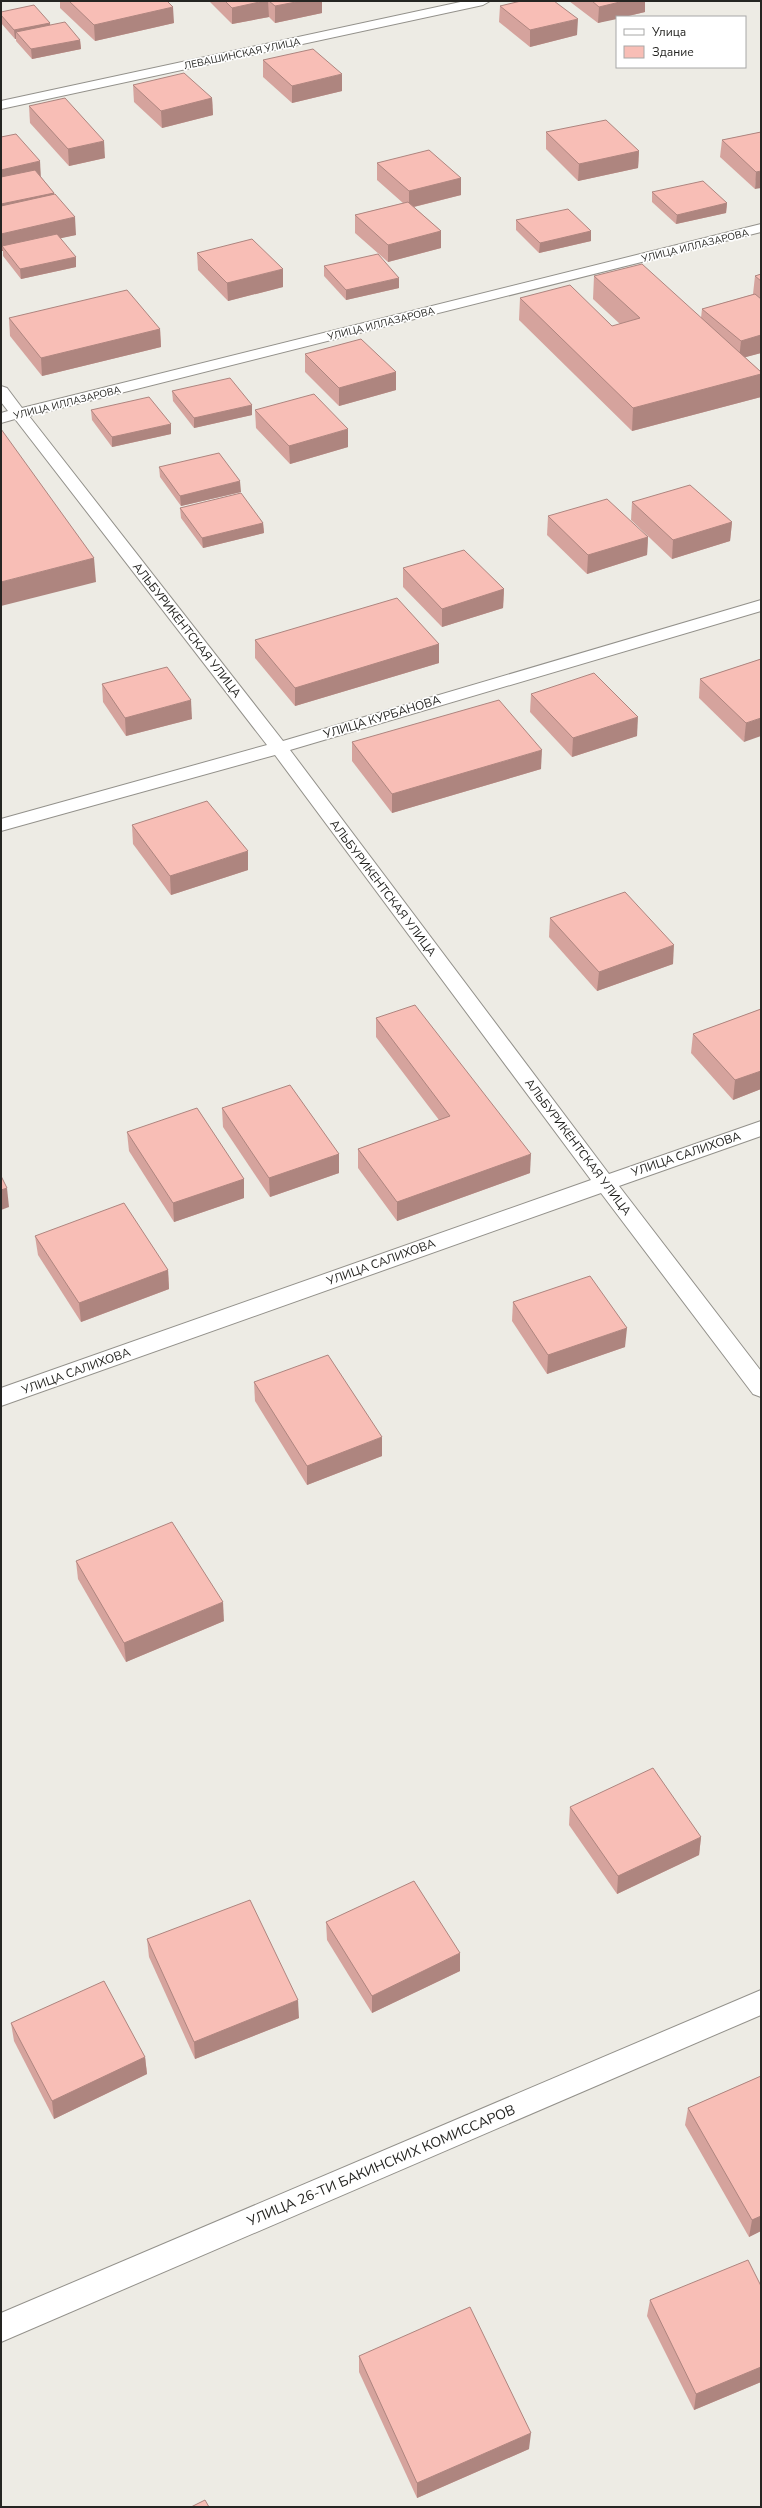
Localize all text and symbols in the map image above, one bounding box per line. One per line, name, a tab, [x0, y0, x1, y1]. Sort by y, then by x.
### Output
legend	[616, 16, 746, 68]
text: Улица	[651, 24, 686, 40]
street label: ЛЕВАШИНСКАЯ УЛИЦА	[183, 35, 302, 73]
text: Здание	[652, 44, 694, 60]
street label: УЛИЦА ИЛЛАЗАРОВА	[639, 226, 751, 266]
street label: УЛИЦА ИЛЛАЗАРОВА	[325, 304, 437, 344]
street label: УЛИЦА ИЛЛАЗАРОВА	[11, 383, 123, 423]
street label: АЛЬБУРИКЕНТСКАЯ УЛИЦА	[129, 559, 245, 701]
street label: УЛИЦА КУРБАНОВА	[321, 692, 443, 743]
street label: АЛЬБУРИКЕНТСКАЯ УЛИЦА	[326, 816, 440, 960]
street label: АЛЬБУРИКЕНТСКАЯ УЛИЦА	[521, 1075, 635, 1219]
street label: УЛИЦА САЛИХОВА	[628, 1128, 743, 1181]
street label: УЛИЦА САЛИХОВА	[323, 1235, 438, 1289]
street label: УЛИЦА САЛИХОВА	[18, 1344, 133, 1398]
street label: УЛИЦА 26-ТИ БАКИНСКИХ КОМИССАРОВ	[243, 2100, 518, 2231]

